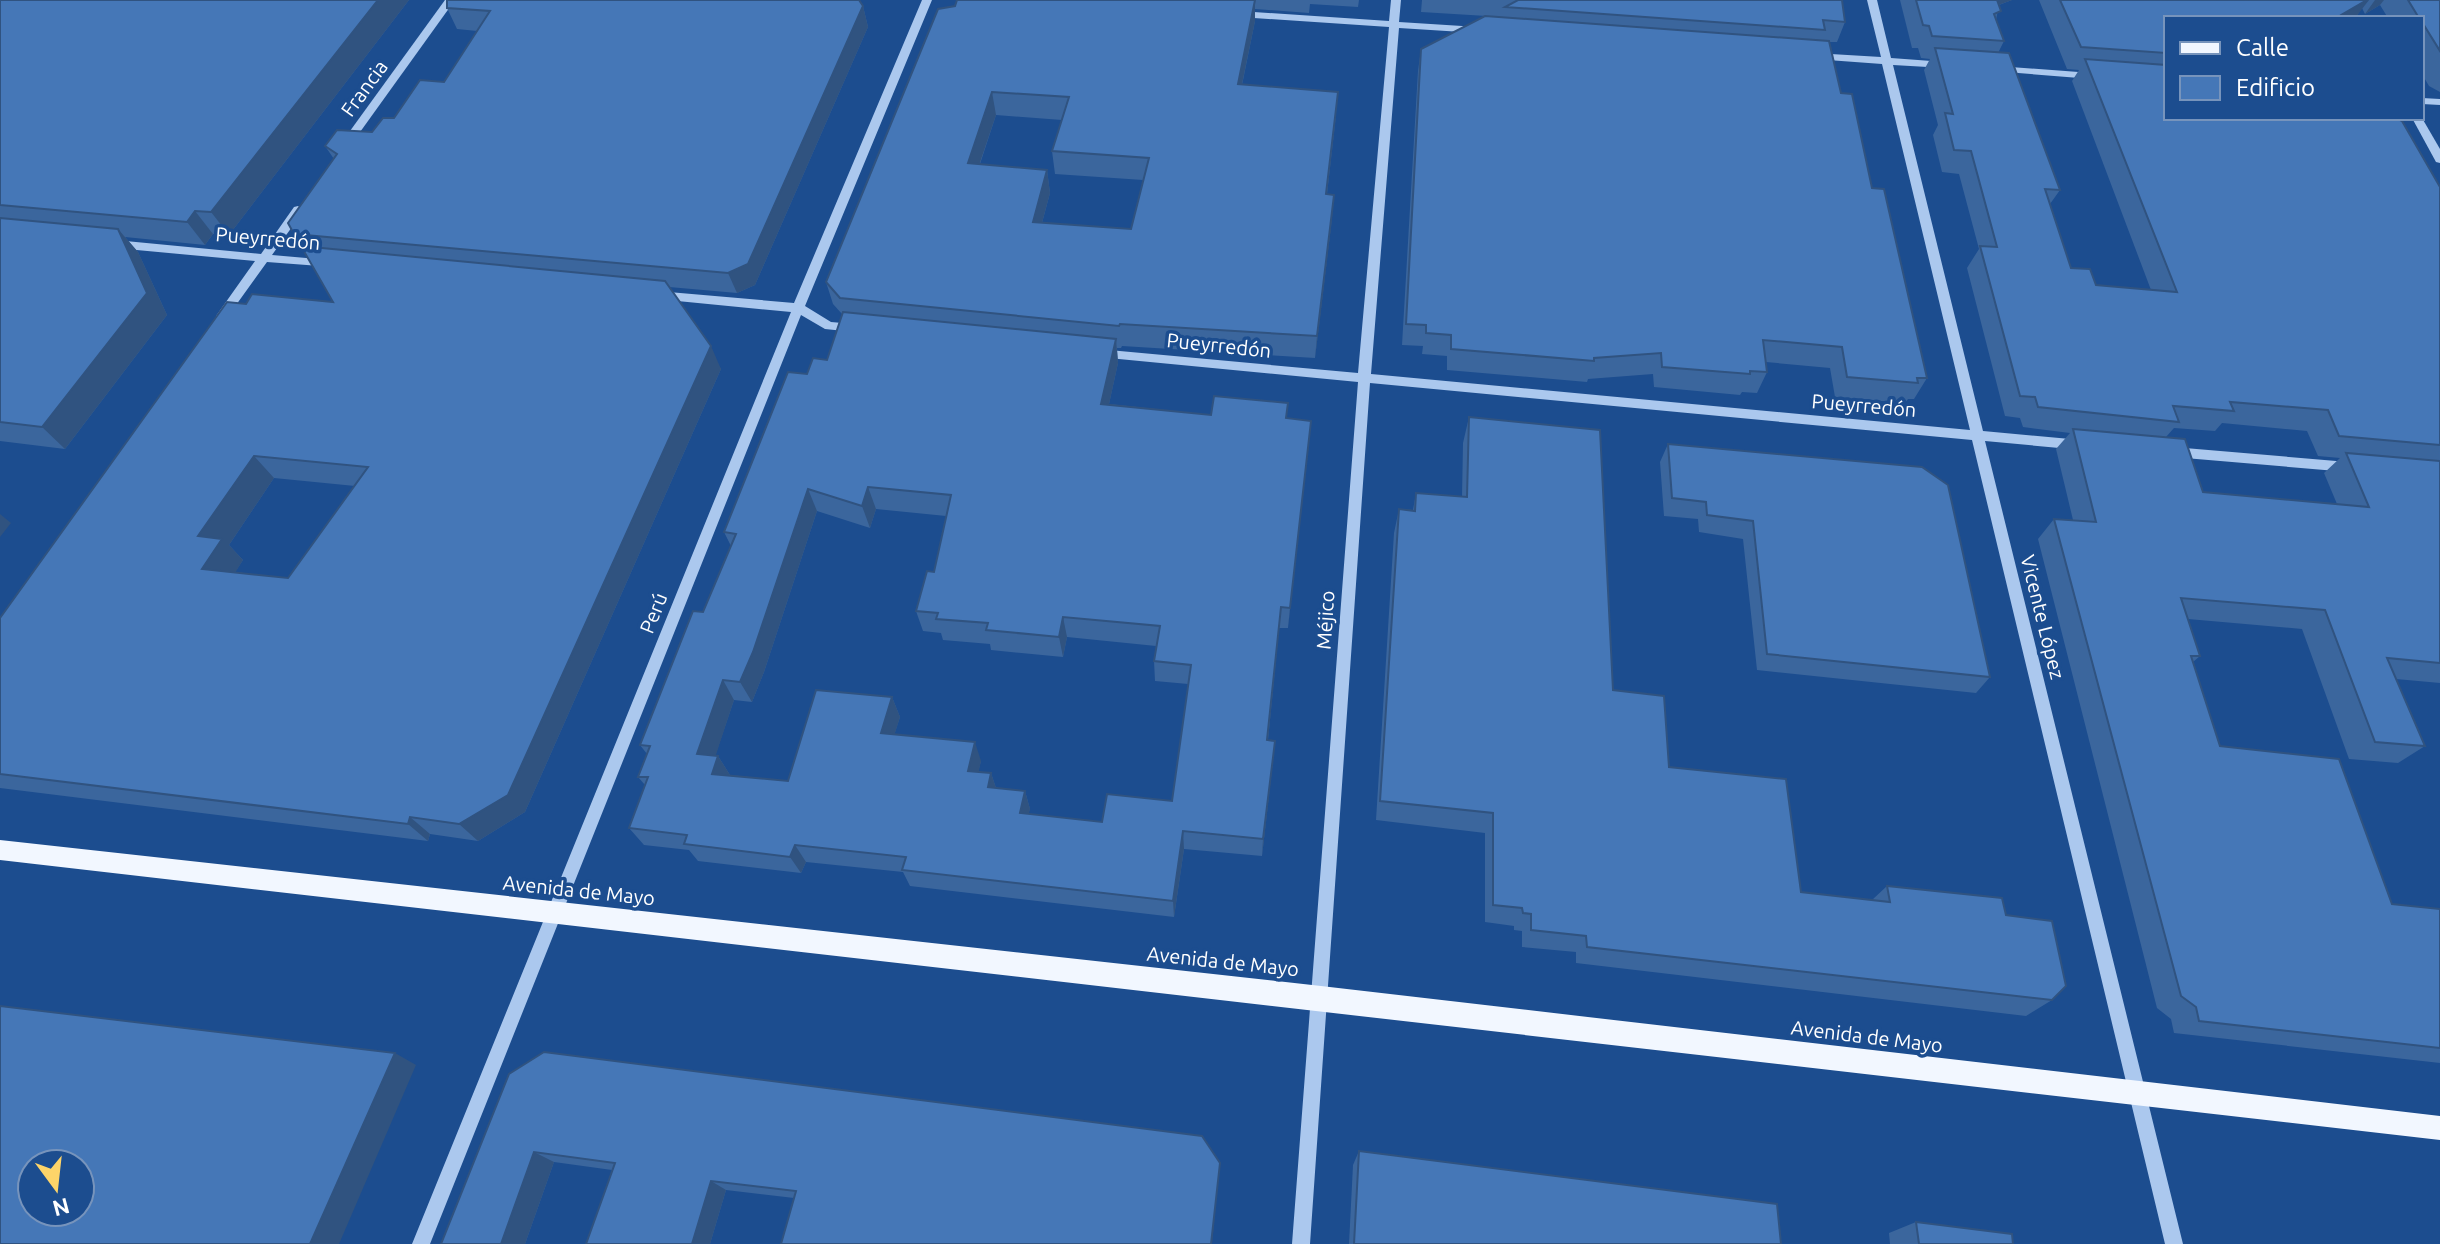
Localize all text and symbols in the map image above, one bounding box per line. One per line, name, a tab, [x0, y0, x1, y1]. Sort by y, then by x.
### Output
legend	[2164, 16, 2424, 120]
text: Calle	[2236, 34, 2289, 61]
street label: Francia	[336, 55, 392, 121]
text: Edificio	[2236, 74, 2315, 101]
street label: Pueyrredón	[215, 222, 321, 254]
street label: Pueyrredón	[1166, 328, 1272, 362]
street label: Pueyrredón	[1811, 389, 1917, 421]
street label: Vicente López	[2016, 553, 2070, 681]
street label: Perú	[635, 589, 671, 637]
street label: Méjico	[1311, 590, 1339, 650]
street label: Avenida de Mayo	[502, 871, 656, 909]
street label: Avenida de Mayo	[1146, 942, 1300, 980]
street label: Avenida de Mayo	[1790, 1015, 1944, 1057]
north arrow	[16, 1148, 96, 1228]
text: N	[50, 1194, 72, 1222]

